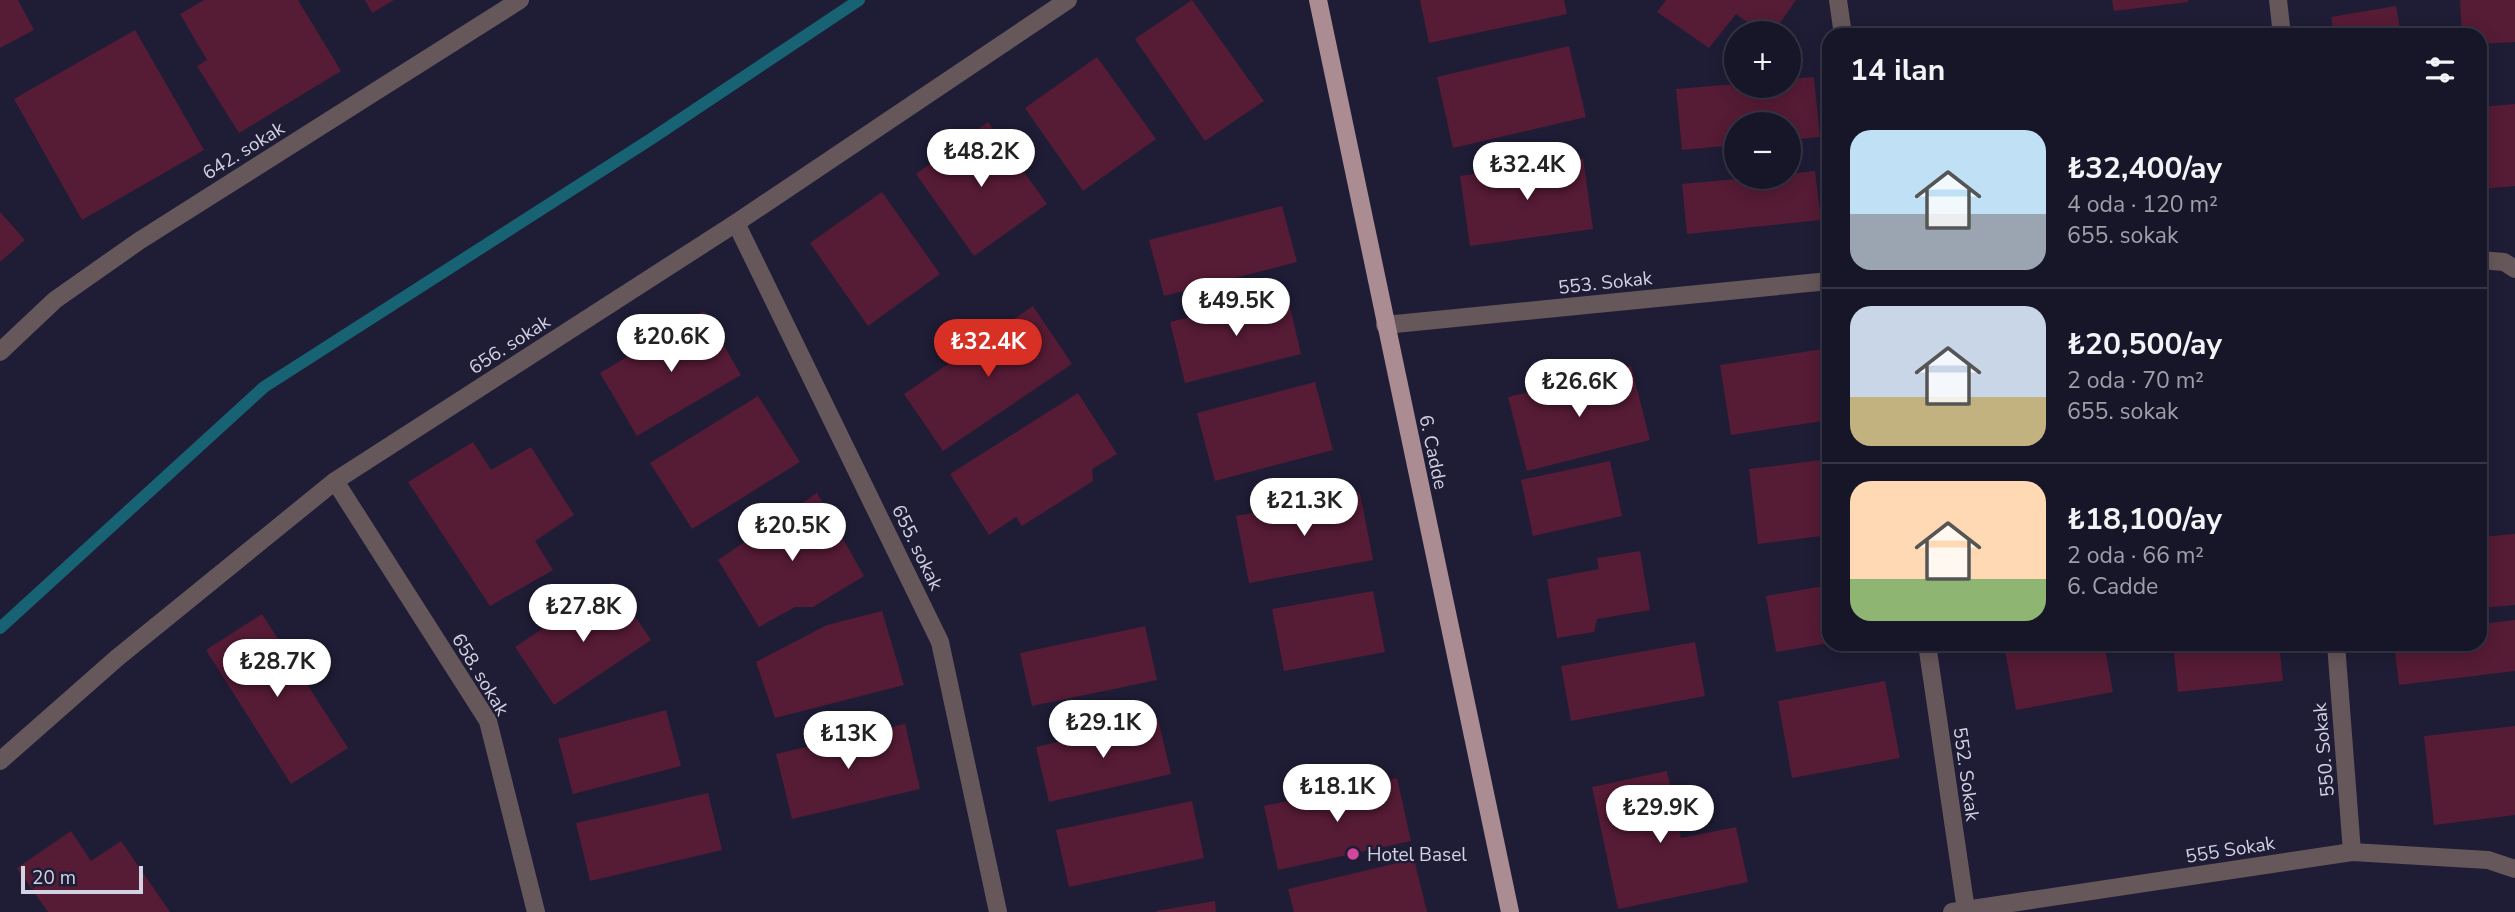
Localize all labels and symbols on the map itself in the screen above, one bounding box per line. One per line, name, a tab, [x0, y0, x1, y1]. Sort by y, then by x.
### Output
street label: 642. sokak	[198, 115, 290, 186]
pin: ₺48.2K	[924, 130, 1038, 189]
pin: ₺32.4K	[1470, 142, 1584, 202]
street label: 553. Sokak	[1557, 265, 1654, 301]
pin: ₺49.5K	[1179, 278, 1293, 338]
street label: 656. sokak	[464, 309, 556, 381]
pin: ₺20.6K	[614, 314, 728, 374]
pin: ₺32.4K	[931, 320, 1045, 379]
pin: ₺26.6K	[1522, 360, 1636, 419]
street label: 6. Cadde	[1412, 413, 1454, 492]
pin: ₺21.3K	[1247, 478, 1361, 538]
street label: 655. sokak	[885, 500, 949, 595]
pin: ₺20.5K	[735, 504, 849, 563]
pin: ₺27.8K	[526, 584, 640, 644]
street label: 658. sokak	[445, 628, 515, 721]
pin: ₺28.7K	[220, 640, 334, 699]
pin: ₺29.1K	[1046, 700, 1160, 760]
street label: 550. Sokak	[2307, 701, 2341, 798]
pin: ₺13K	[807, 712, 889, 771]
street label: 552. Sokak	[1947, 725, 1986, 823]
pin: ₺18.1K	[1280, 764, 1394, 824]
pin: ₺29.9K	[1603, 786, 1717, 845]
street label: 555 Sokak	[2184, 830, 2277, 870]
place label: Hotel Basel	[1367, 842, 1467, 868]
marker: Hotel Basel	[1345, 846, 1361, 862]
scale bar	[21, 863, 144, 895]

